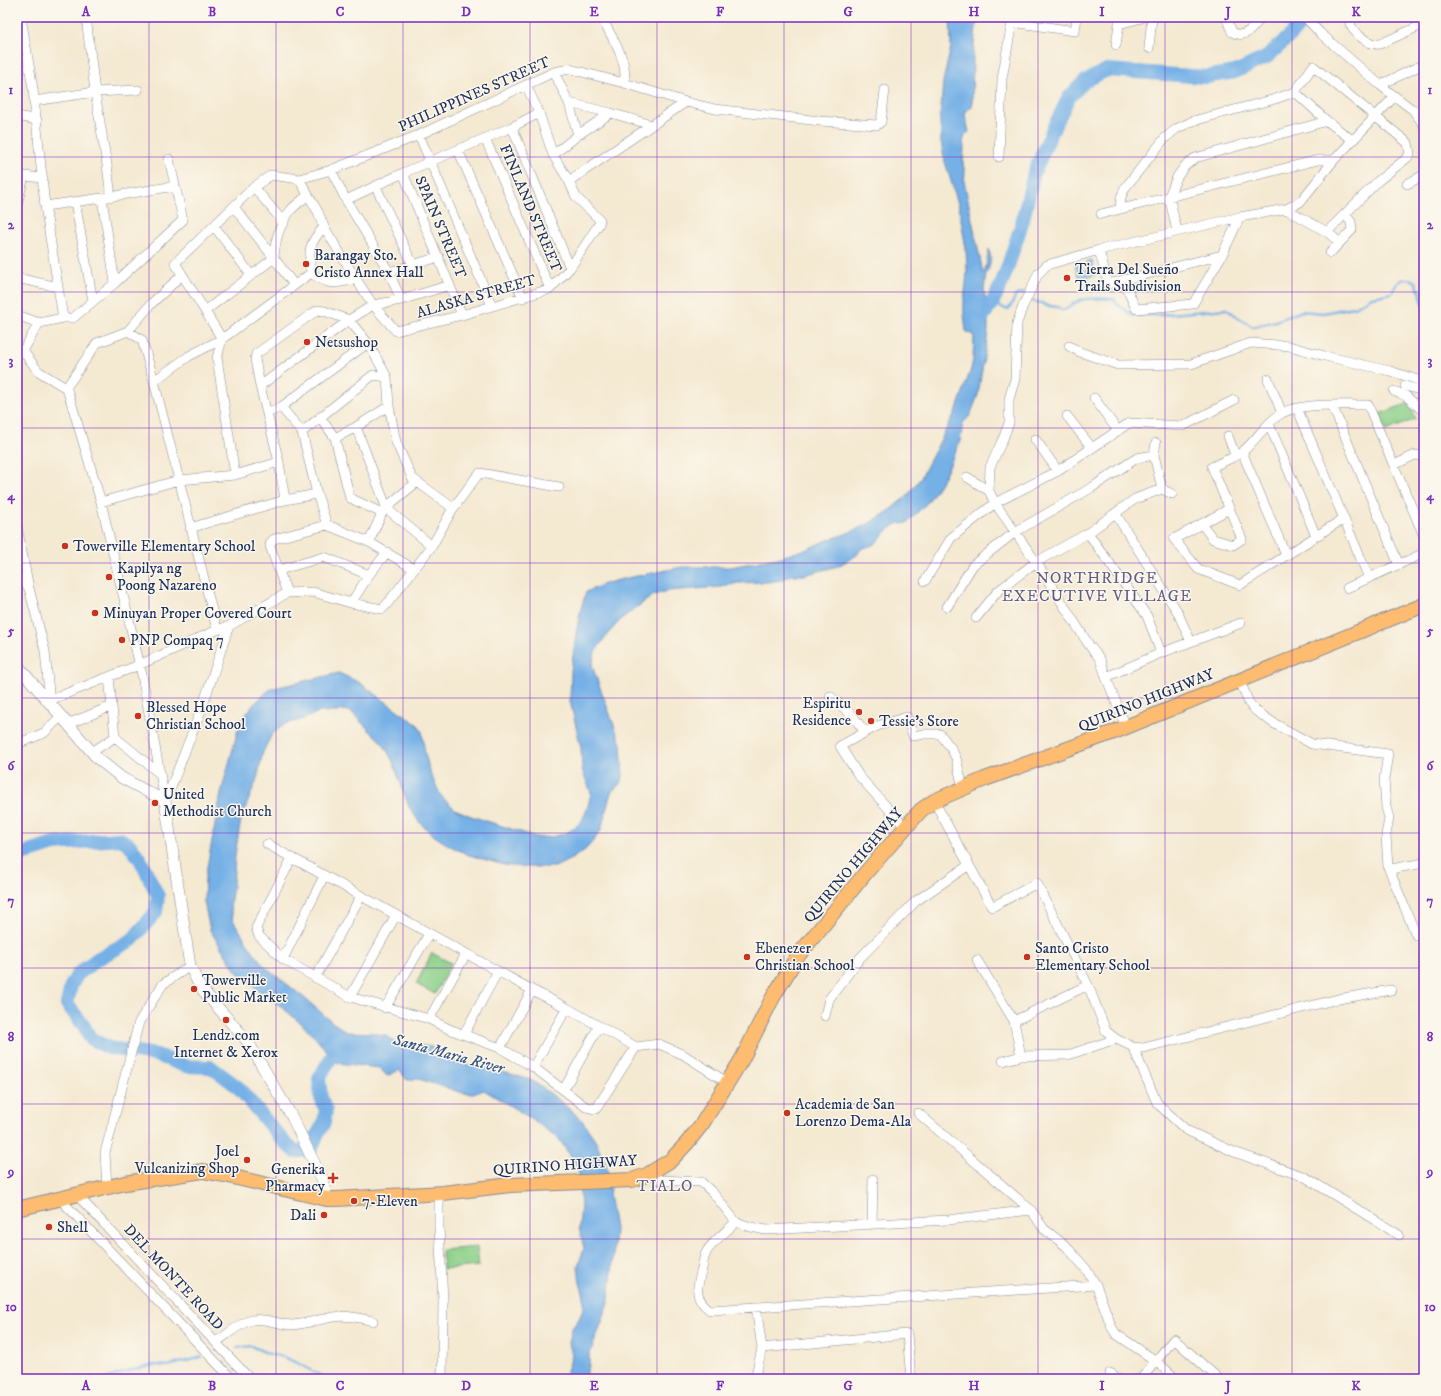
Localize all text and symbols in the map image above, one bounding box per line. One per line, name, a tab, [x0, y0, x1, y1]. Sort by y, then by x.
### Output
text: A	[81, 4, 91, 20]
text: B	[208, 4, 216, 20]
text: C	[336, 4, 345, 20]
text: D	[461, 4, 471, 20]
text: E	[589, 4, 599, 20]
text: F	[716, 4, 725, 20]
text: G	[843, 4, 853, 20]
text: H	[969, 4, 980, 20]
text: I	[1099, 4, 1105, 20]
text: J	[1223, 4, 1231, 21]
text: K	[1351, 4, 1361, 20]
street label: PHILIPPINES STREET	[395, 52, 554, 136]
text: 1	[9, 82, 14, 98]
text: 1	[1428, 82, 1433, 98]
street label: FINLAND STREET	[495, 142, 566, 275]
street label: SPAIN STREET	[410, 173, 471, 282]
text: 2	[8, 217, 15, 233]
text: 2	[1427, 217, 1434, 233]
place label: Barangay Sto. Cristo Annex Hall	[314, 246, 424, 282]
marker: Barangay Sto. Cristo Annex Hall	[301, 259, 311, 269]
place label: Tierra Del Sueño Trails Subdivision	[1075, 260, 1182, 296]
street label: ALASKA STREET	[414, 270, 539, 323]
marker: Tierra Del Sueño Trails Subdivision	[1062, 273, 1072, 283]
place label: Netsushop	[315, 333, 378, 352]
marker: Netsushop	[302, 337, 312, 347]
text: 3	[9, 353, 14, 369]
text: 3	[1428, 353, 1433, 369]
text: 4	[6, 488, 15, 505]
text: 4	[1425, 488, 1434, 505]
place label: Towerville Elementary School	[73, 537, 256, 556]
marker: Towerville Elementary School	[60, 541, 70, 551]
place label: Kapilya ng Poong Nazareno	[117, 559, 216, 595]
district label: NORTHRIDGE EXECUTIVE VILLAGE	[1002, 568, 1192, 606]
marker: Kapilya ng Poong Nazareno	[104, 572, 114, 582]
place label: Minuyan Proper Covered Court	[103, 604, 292, 623]
marker: Minuyan Proper Covered Court	[90, 608, 100, 618]
text: 5	[7, 623, 15, 639]
text: 5	[1426, 623, 1434, 639]
place label: PNP Compaq 7	[130, 631, 224, 650]
marker: PNP Compaq 7	[117, 635, 127, 645]
street label: QUIRINO HIGHWAY	[1076, 664, 1217, 736]
place label: Espiritu Residence	[792, 694, 851, 730]
place label: Blessed Hope Christian School	[146, 698, 246, 734]
marker: Espiritu Residence	[854, 707, 864, 717]
marker: Blessed Hope Christian School	[133, 711, 143, 721]
place label: Tessie's Store	[879, 712, 959, 731]
marker: Tessie's Store	[866, 716, 876, 726]
text: 6	[8, 758, 16, 774]
text: 6	[1427, 758, 1435, 774]
place label: United Methodist Church	[163, 785, 272, 821]
marker: United Methodist Church	[150, 798, 160, 808]
street label: QUIRINO HIGHWAY	[800, 803, 908, 927]
text: 7	[8, 893, 15, 909]
text: 7	[1427, 893, 1434, 909]
place label: Ebenezer Christian School	[755, 939, 855, 975]
place label: Santo Cristo Elementary School	[1035, 939, 1150, 975]
marker: Ebenezer Christian School	[742, 952, 752, 962]
marker: Santo Cristo Elementary School	[1022, 952, 1032, 962]
place label: Towerville Public Market	[202, 971, 287, 1007]
marker: Towerville Public Market	[189, 984, 199, 994]
marker: Lendz.com Internet & Xerox	[221, 1015, 231, 1025]
place label: Lendz.com Internet & Xerox	[174, 1026, 279, 1062]
text: 8	[8, 1029, 15, 1045]
water label: Santa Maria River	[390, 1029, 508, 1079]
text: 8	[1427, 1029, 1434, 1045]
place label: Academia de San Lorenzo Dema-Ala	[795, 1095, 912, 1131]
marker: Academia de San Lorenzo Dema-Ala	[782, 1108, 792, 1118]
place label: Joel Vulcanizing Shop	[134, 1142, 239, 1178]
street label: QUIRINO HIGHWAY	[492, 1151, 638, 1180]
marker: Joel Vulcanizing Shop	[242, 1155, 252, 1165]
place label: Generika Pharmacy	[265, 1160, 326, 1196]
text: 9	[7, 1164, 14, 1180]
text: 9	[1426, 1164, 1433, 1180]
marker: Generika Pharmacy	[328, 1173, 338, 1183]
district label: TIALO	[637, 1176, 693, 1196]
place label: 7-Eleven	[362, 1192, 418, 1211]
marker: 7-Eleven	[349, 1196, 359, 1206]
place label: Dali	[290, 1206, 316, 1225]
marker: Dali	[319, 1210, 329, 1220]
place label: Shell	[57, 1218, 88, 1237]
street label: DEL MONTE ROAD	[120, 1220, 228, 1334]
marker: Shell	[44, 1222, 54, 1232]
text: 10	[5, 1299, 17, 1315]
text: 10	[1424, 1299, 1436, 1315]
text: A	[81, 1378, 91, 1394]
text: B	[208, 1378, 216, 1394]
text: C	[336, 1378, 345, 1394]
text: D	[461, 1378, 471, 1394]
text: E	[589, 1378, 599, 1394]
text: F	[716, 1378, 725, 1394]
text: G	[843, 1378, 853, 1394]
text: H	[969, 1378, 980, 1394]
text: I	[1099, 1378, 1105, 1394]
text: J	[1223, 1378, 1231, 1395]
text: K	[1351, 1378, 1361, 1394]

